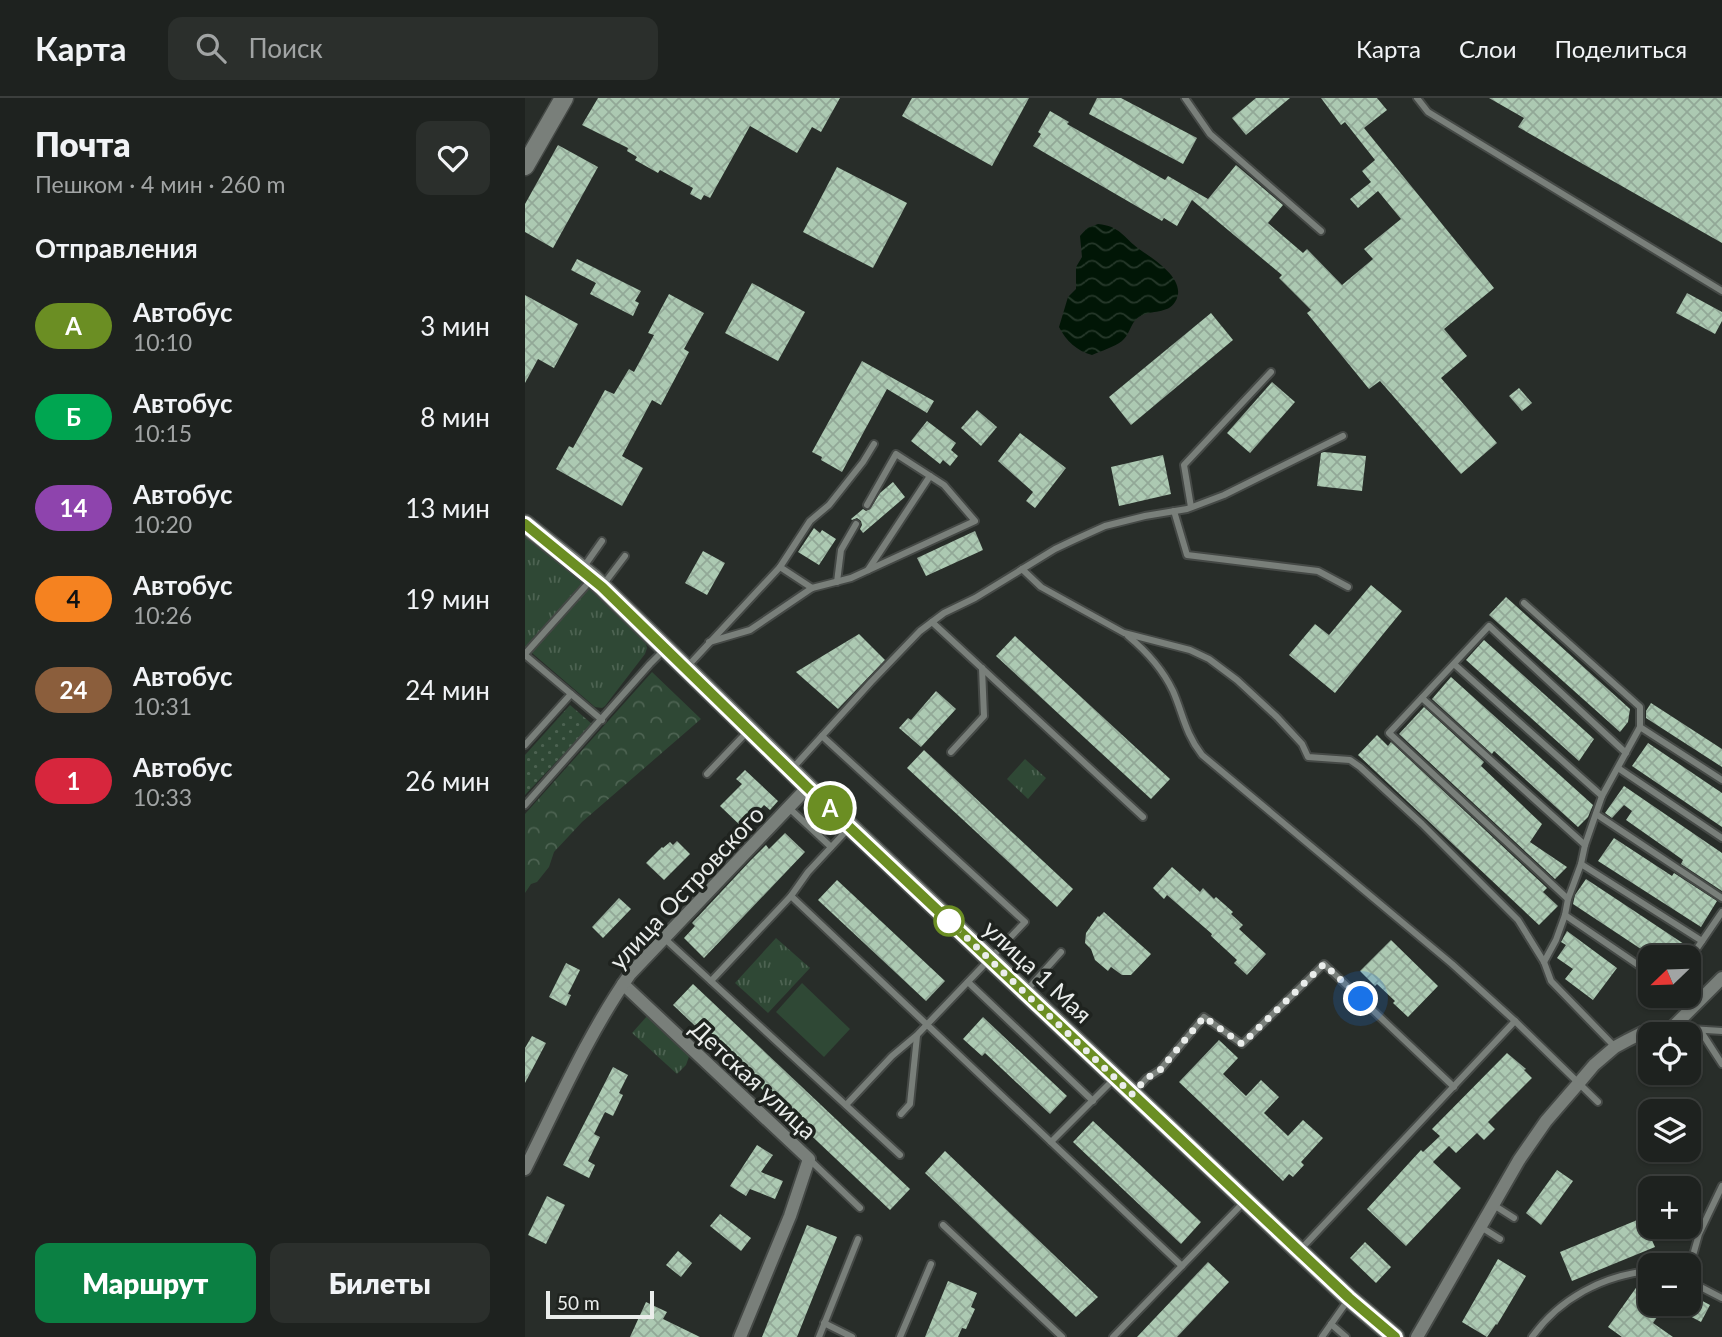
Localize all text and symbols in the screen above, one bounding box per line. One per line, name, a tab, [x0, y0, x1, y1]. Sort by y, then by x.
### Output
search box	[168, 17, 658, 80]
text: Карта	[35, 28, 126, 68]
icon: search	[192, 29, 230, 67]
text: Поиск	[248, 32, 323, 64]
text: Карта	[1356, 34, 1421, 63]
text: Слои	[1459, 34, 1516, 63]
text: Поделиться	[1554, 34, 1687, 63]
button: heart	[416, 121, 490, 195]
text: Почта	[35, 124, 131, 164]
text: Пешком · 4 мин · 260 m	[35, 170, 285, 198]
text: Отправления	[35, 232, 198, 264]
text: Автобус	[133, 296, 232, 328]
text: 3 мин	[420, 310, 490, 342]
text: А	[65, 311, 82, 340]
text: 10:10	[133, 328, 192, 356]
text: Автобус	[133, 387, 232, 419]
text: 8 мин	[420, 401, 490, 433]
text: Б	[66, 402, 81, 431]
text: 10:15	[133, 419, 192, 447]
text: Автобус	[133, 478, 232, 510]
text: 13 мин	[405, 492, 490, 524]
text: 14	[60, 493, 87, 522]
text: 10:20	[133, 510, 192, 538]
text: Автобус	[133, 569, 232, 601]
text: 19 мин	[405, 583, 490, 615]
text: 4	[67, 584, 80, 613]
text: 10:26	[133, 601, 192, 629]
text: Автобус	[133, 660, 232, 692]
text: 24 мин	[405, 674, 490, 706]
text: 24	[60, 675, 87, 704]
text: 10:31	[133, 692, 192, 720]
text: Автобус	[133, 751, 232, 783]
text: 26 мин	[405, 765, 490, 797]
text: 1	[67, 766, 80, 795]
text: 10:33	[133, 783, 192, 811]
line badge: А	[807, 785, 853, 831]
text: А	[822, 793, 838, 822]
street label: улица Островского	[603, 799, 769, 975]
unlabelled marker	[934, 906, 964, 936]
street label: улица 1 Мая	[978, 914, 1098, 1028]
north arrow	[1638, 945, 1701, 1008]
map controls	[1638, 945, 1701, 1316]
your location	[1343, 981, 1378, 1016]
street label: Детская улица	[685, 1013, 823, 1145]
button: locate	[1638, 1022, 1701, 1085]
button: layers	[1638, 1099, 1701, 1162]
button: +	[1638, 1176, 1701, 1239]
button: Маршрут	[35, 1243, 256, 1323]
button: Билеты	[270, 1243, 490, 1323]
button: −	[1638, 1253, 1701, 1316]
scale bar	[546, 1288, 655, 1320]
text: 50 m	[557, 1291, 600, 1314]

